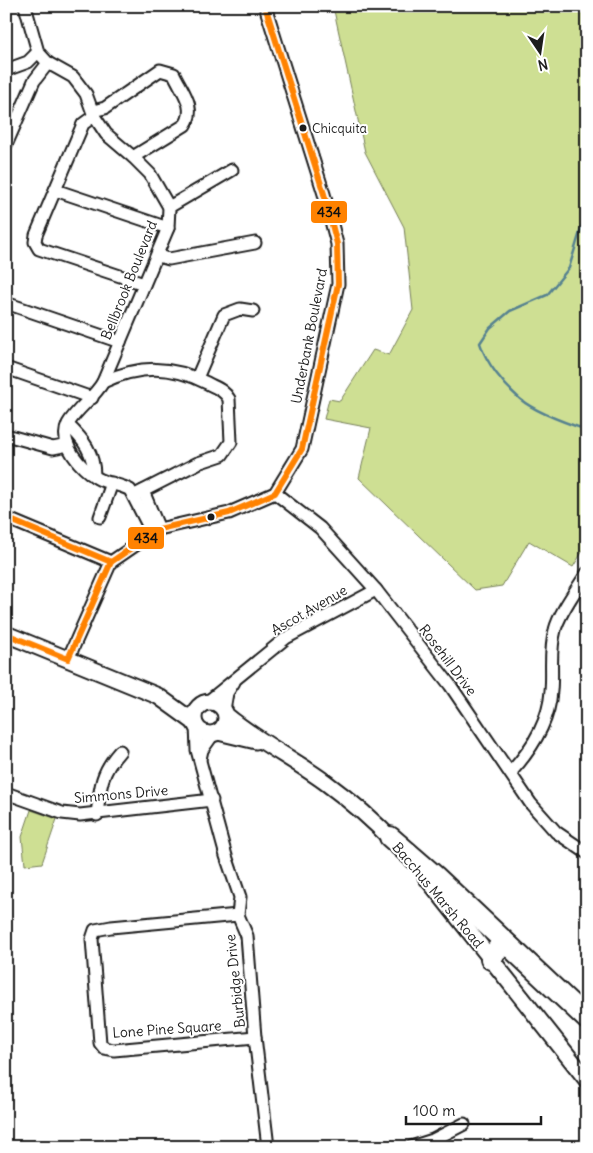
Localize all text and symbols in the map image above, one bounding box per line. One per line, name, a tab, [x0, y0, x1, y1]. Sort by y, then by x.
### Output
north arrow	[516, 28, 566, 78]
text: N	[536, 55, 550, 75]
place label: Chicquita	[312, 120, 367, 137]
marker: Chicquita	[298, 123, 308, 133]
line badge: 434	[310, 200, 348, 224]
text: 434	[317, 203, 341, 221]
street label: Bellbrook Boulevard	[97, 218, 161, 342]
street label: Underbank Boulevard	[287, 267, 331, 405]
unlabelled marker	[206, 512, 216, 522]
line badge: 434	[127, 526, 165, 550]
text: 434	[134, 529, 158, 547]
street label: Ascot Avenue	[268, 581, 350, 639]
street label: Rosehill Drive	[415, 621, 481, 699]
street label: Simmons Drive	[73, 781, 169, 807]
street label: Bacchus Marsh Road	[388, 838, 488, 952]
street label: Burbidge Drive	[221, 933, 249, 1029]
street label: Lone Pine Square	[112, 1016, 222, 1042]
scale bar	[406, 1093, 540, 1125]
text: 100 m	[413, 1101, 455, 1120]

